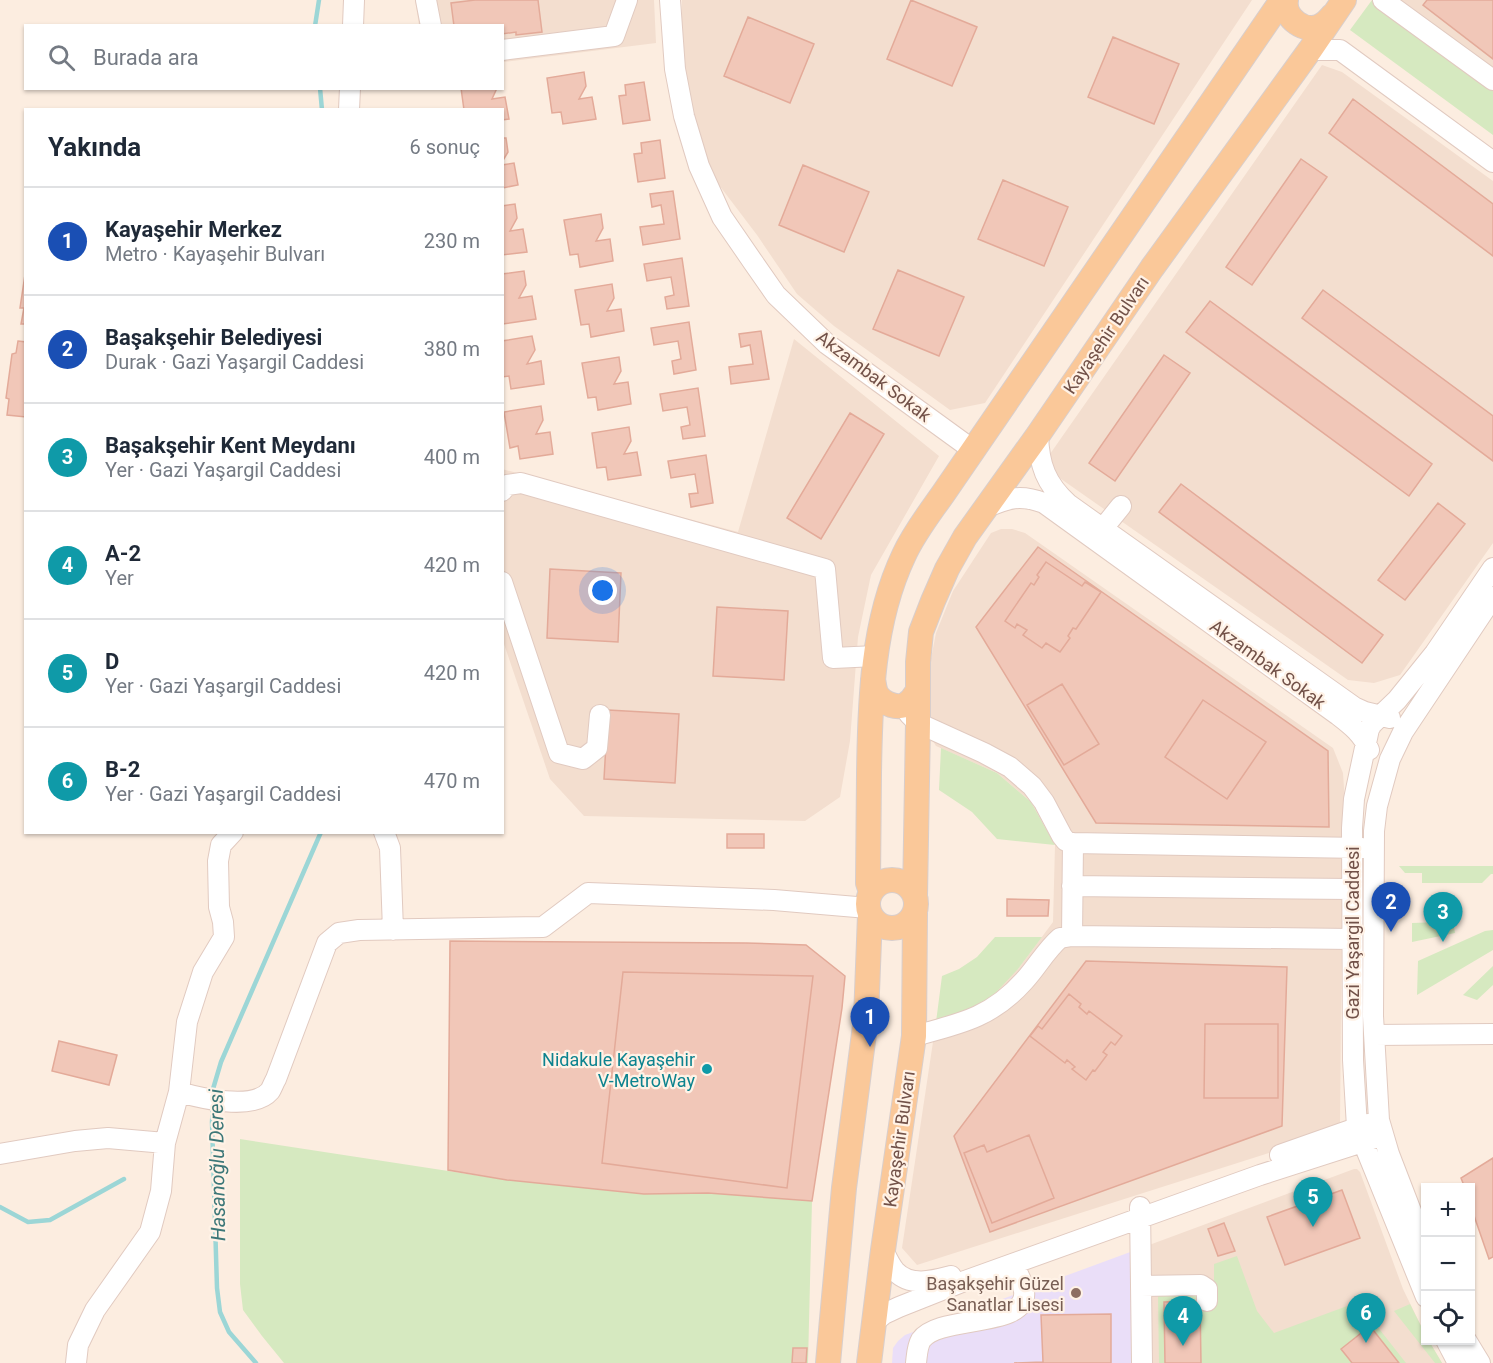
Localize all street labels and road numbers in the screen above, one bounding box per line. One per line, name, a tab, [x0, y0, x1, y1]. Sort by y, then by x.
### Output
street label: Kayaşehir Bulvarı	[1059, 272, 1153, 398]
street label: Akzambak Sokak	[813, 326, 936, 426]
street label: Akzambak Sokak	[1206, 615, 1331, 714]
street label: Gazi Yaşargil Caddesi	[1342, 846, 1363, 1020]
street label: Kayaşehir Bulvarı	[879, 1070, 919, 1208]

